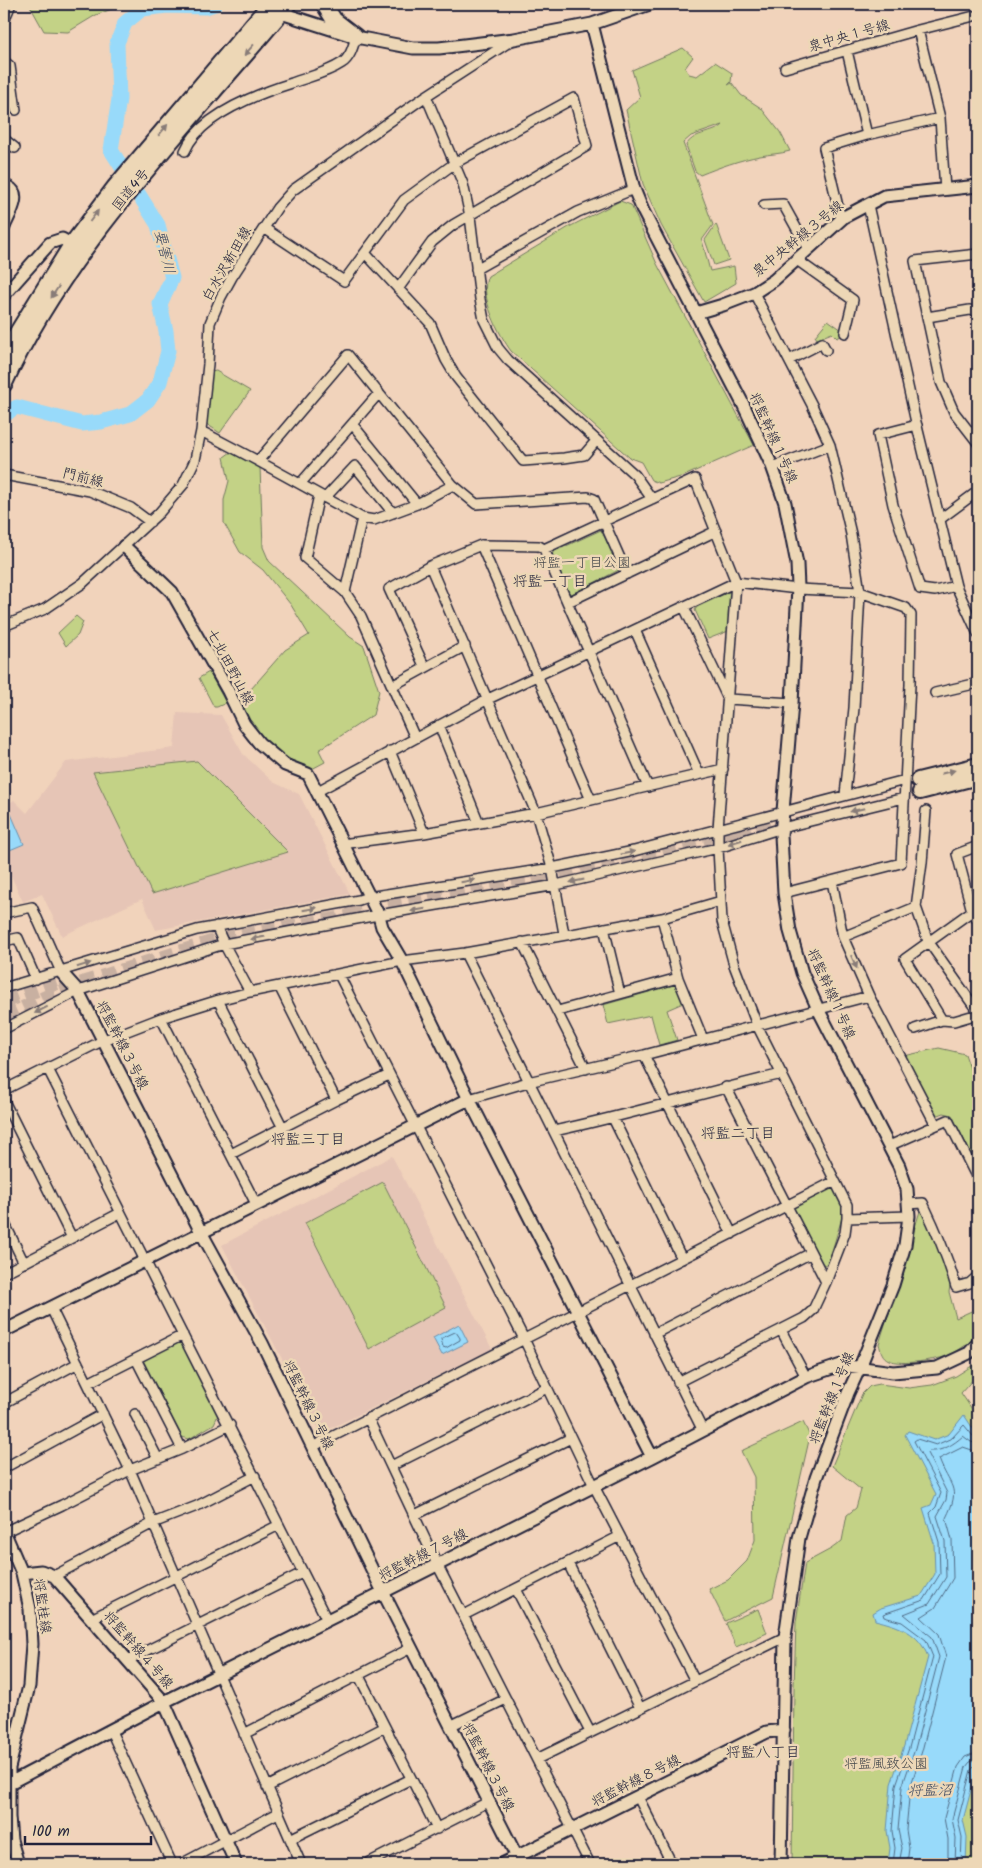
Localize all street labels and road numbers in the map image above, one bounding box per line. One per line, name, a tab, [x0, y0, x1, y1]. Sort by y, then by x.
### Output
street label: 泉中央１号線	[806, 14, 892, 58]
street label: 国道4号	[107, 164, 155, 216]
street label: 泉中央幹線３号線	[748, 195, 848, 283]
street label: 白水沢新田線	[196, 222, 258, 306]
street label: 将監幹線１号線	[743, 389, 803, 487]
street label: 門前線	[60, 462, 106, 494]
street label: 七北田野山線	[201, 625, 259, 709]
street label: 将監幹線１号線	[801, 945, 861, 1043]
street label: 将監幹線３号線	[90, 996, 154, 1094]
street label: 将監幹線１号線	[803, 1348, 861, 1448]
street label: 将監幹線３号線	[277, 1356, 339, 1454]
street label: 将監幹線７号線	[374, 1523, 472, 1587]
street label: 将監桂線	[27, 1577, 57, 1635]
street label: 将監幹線４号線	[98, 1606, 178, 1694]
street label: 将監幹線３号線	[456, 1718, 520, 1816]
street label: 将監幹線８号線	[587, 1749, 685, 1813]

